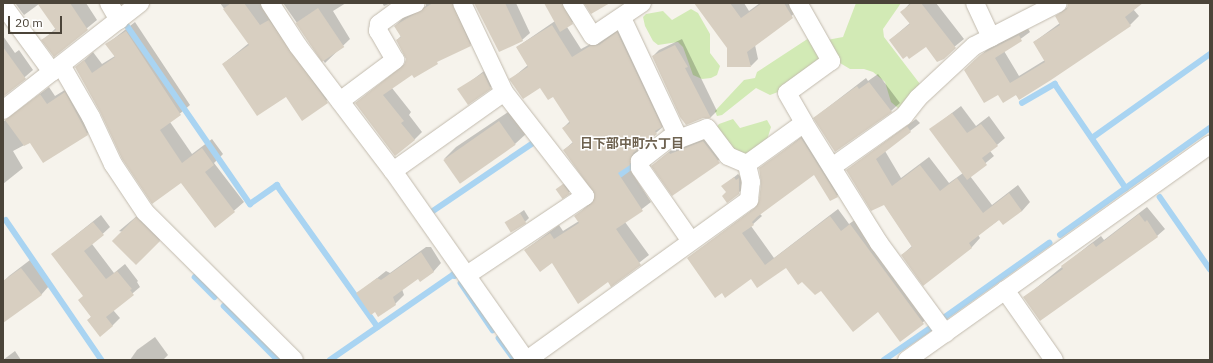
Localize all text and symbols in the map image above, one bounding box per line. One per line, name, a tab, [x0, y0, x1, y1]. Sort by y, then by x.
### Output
scale bar	[10, 8, 64, 34]
text: 20 m	[15, 15, 43, 30]
district label: 日下部中町六丁目	[580, 136, 684, 152]

